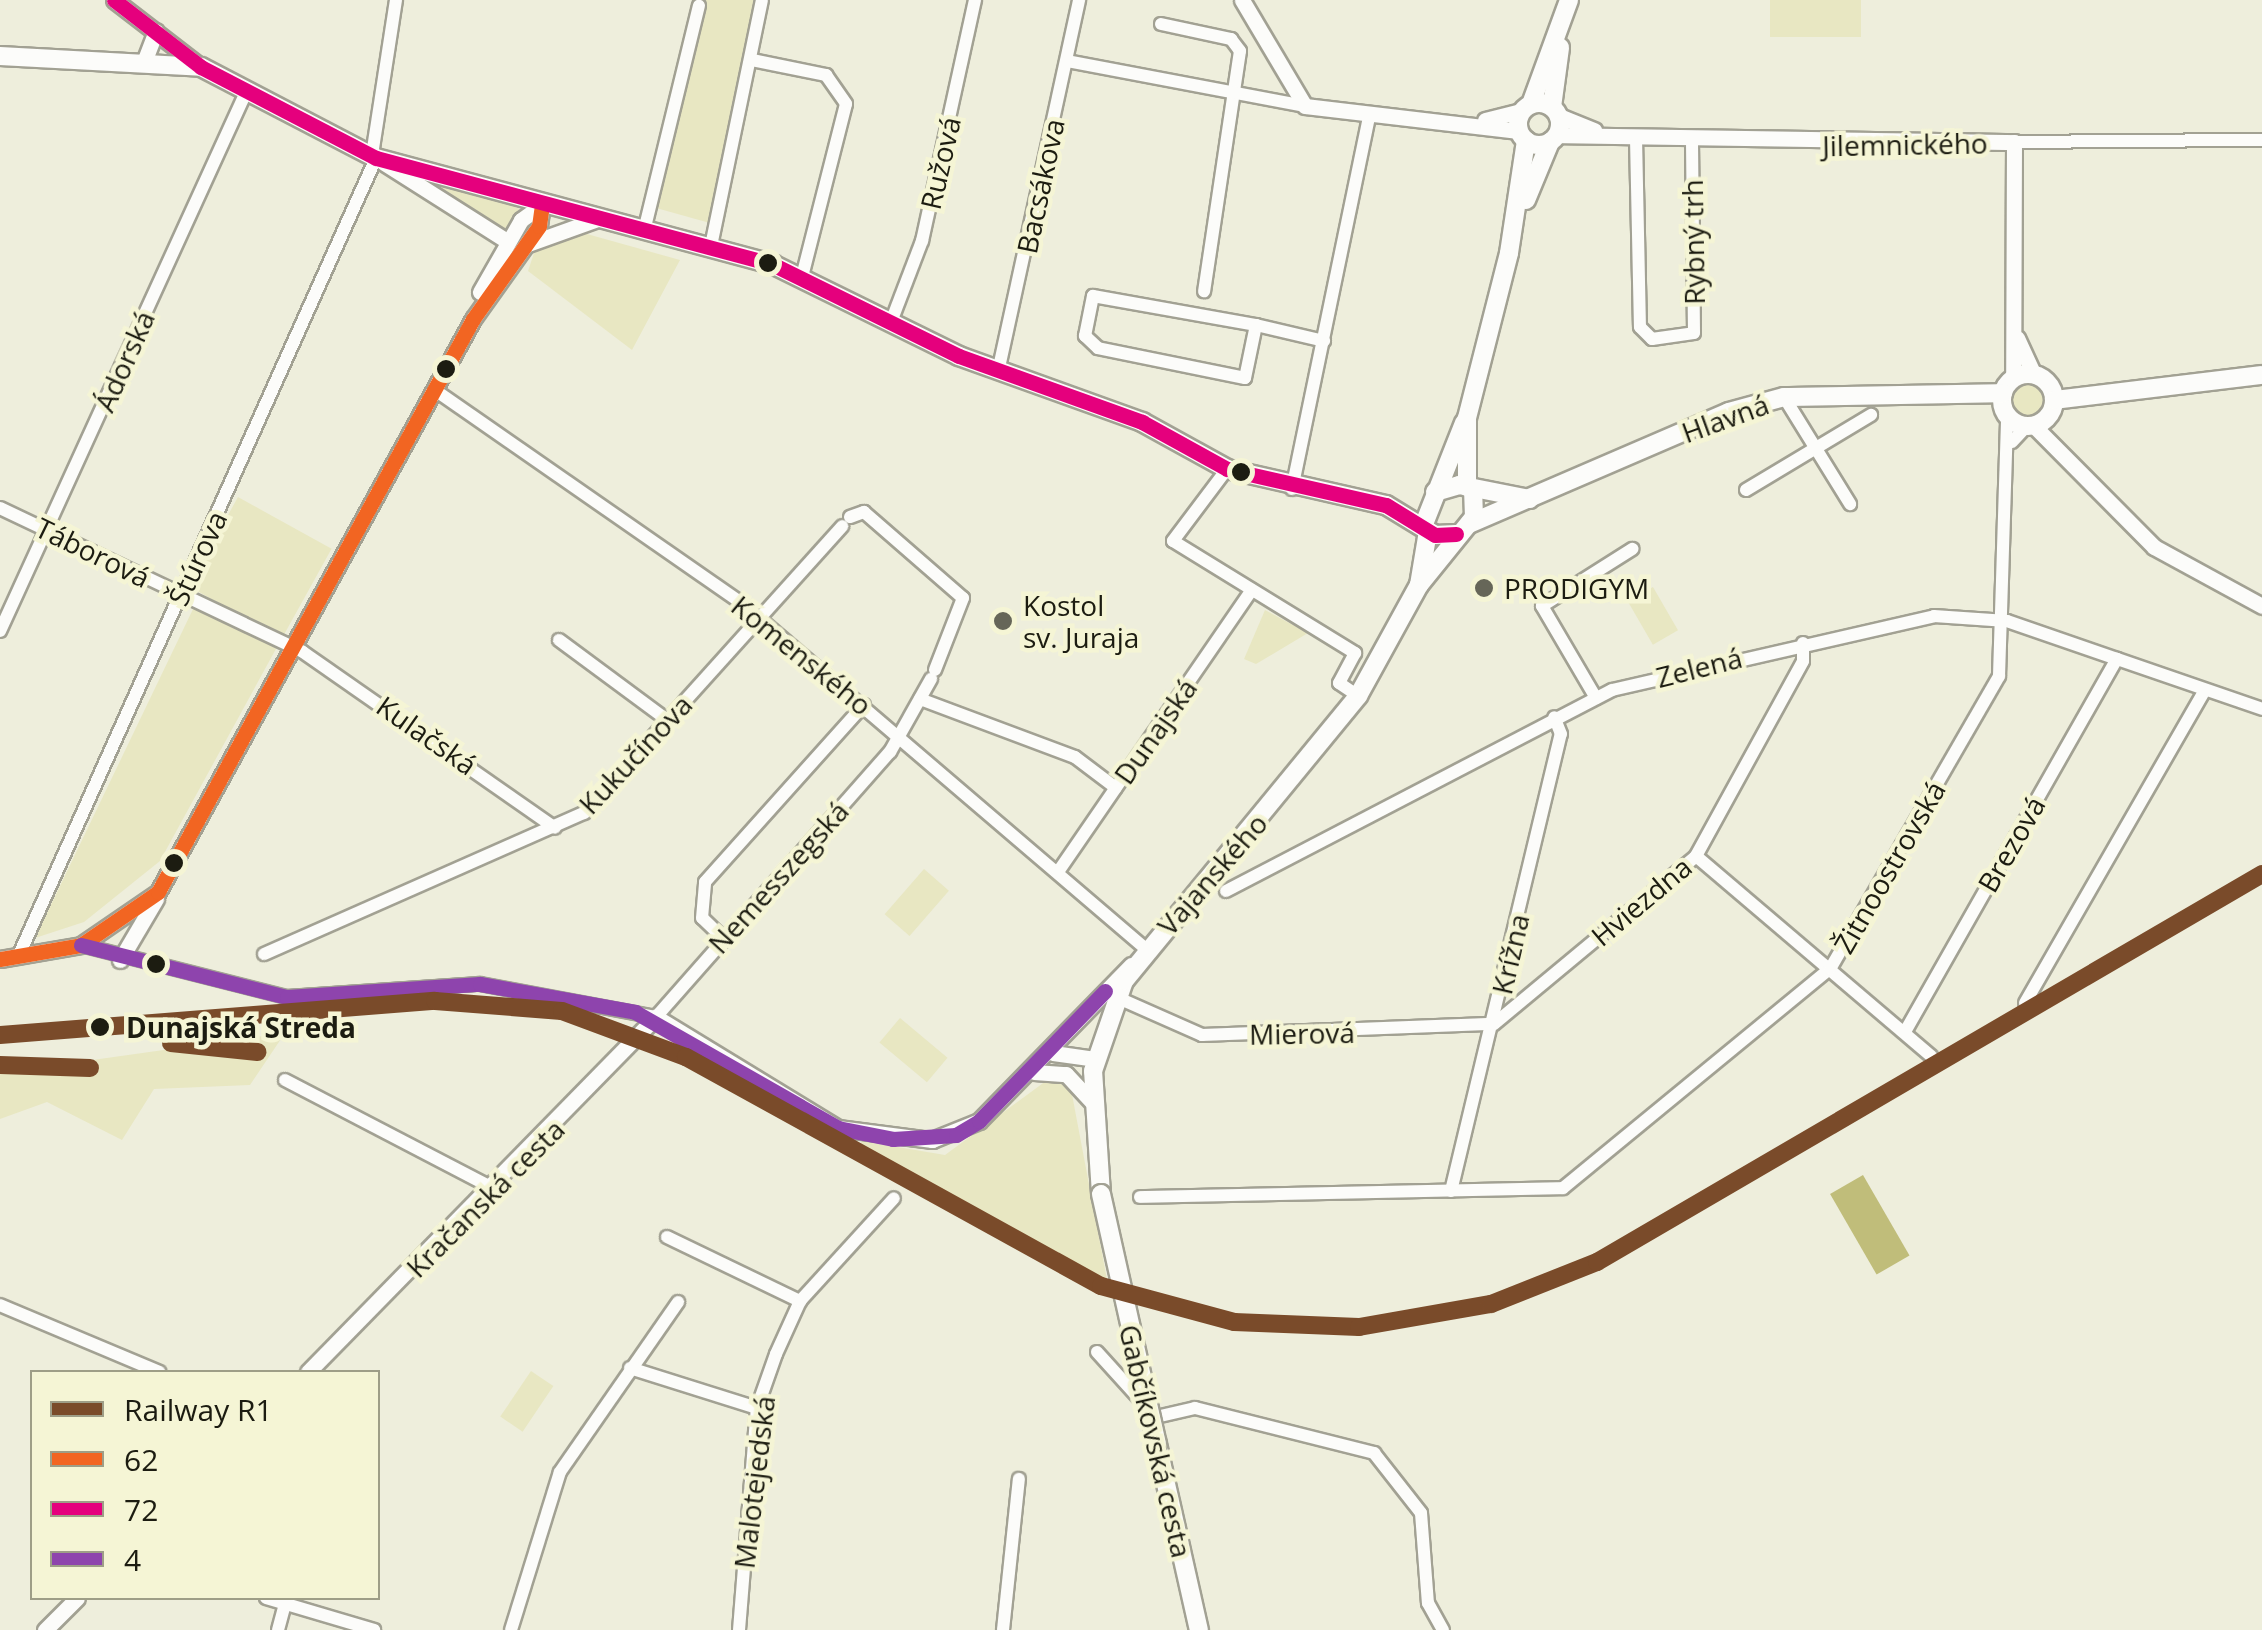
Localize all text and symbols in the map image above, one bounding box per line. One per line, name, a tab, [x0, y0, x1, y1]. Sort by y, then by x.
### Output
street label: Ružová	[913, 113, 967, 213]
street label: Bacsákova	[1009, 115, 1071, 257]
street label: Jilemnického	[1822, 126, 1988, 162]
street label: Rybný trh	[1675, 179, 1711, 305]
unlabelled marker	[758, 253, 778, 273]
street label: Ádorská	[87, 305, 161, 417]
unlabelled marker	[436, 359, 456, 379]
street label: Hlavná	[1677, 387, 1773, 449]
unlabelled marker	[1231, 462, 1251, 482]
street label: Štúrova	[161, 505, 233, 611]
street label: Táborová	[30, 510, 156, 594]
place label: PRODIGYM	[1504, 571, 1649, 605]
marker: PRODIGYM	[1473, 577, 1495, 599]
street label: Komenského	[725, 588, 879, 722]
place label: Kostol sv. Juraja	[1023, 588, 1139, 654]
marker: Kostol sv. Juraja	[992, 610, 1014, 632]
street label: Zelená	[1653, 640, 1745, 694]
street label: Dunajská	[1107, 672, 1203, 790]
street label: Kukučínova	[571, 688, 699, 820]
street label: Kulačská	[371, 689, 483, 781]
street label: Žitnoostrovská	[1826, 775, 1952, 959]
street label: Brezová	[1970, 790, 2052, 898]
street label: Nemesszegská	[701, 794, 855, 960]
street label: Vajanského	[1150, 806, 1274, 942]
street label: Hviezdna	[1584, 849, 1698, 953]
unlabelled marker	[164, 853, 184, 873]
street label: Krížna	[1484, 911, 1536, 997]
unlabelled marker	[146, 954, 166, 974]
marker: Dunajská Streda	[83, 1010, 117, 1044]
place label: Dunajská Streda	[126, 1010, 356, 1044]
street label: Mierová	[1249, 1015, 1355, 1051]
street label: Kračanská cesta	[399, 1112, 571, 1284]
street label: Gabčíkovská cesta	[1113, 1321, 1199, 1561]
legend	[30, 1370, 380, 1600]
text: Railway R1	[124, 1389, 273, 1430]
street label: Malotejedská	[727, 1394, 781, 1570]
text: 62	[124, 1439, 158, 1480]
text: 72	[124, 1489, 158, 1530]
text: 4	[124, 1539, 141, 1580]

